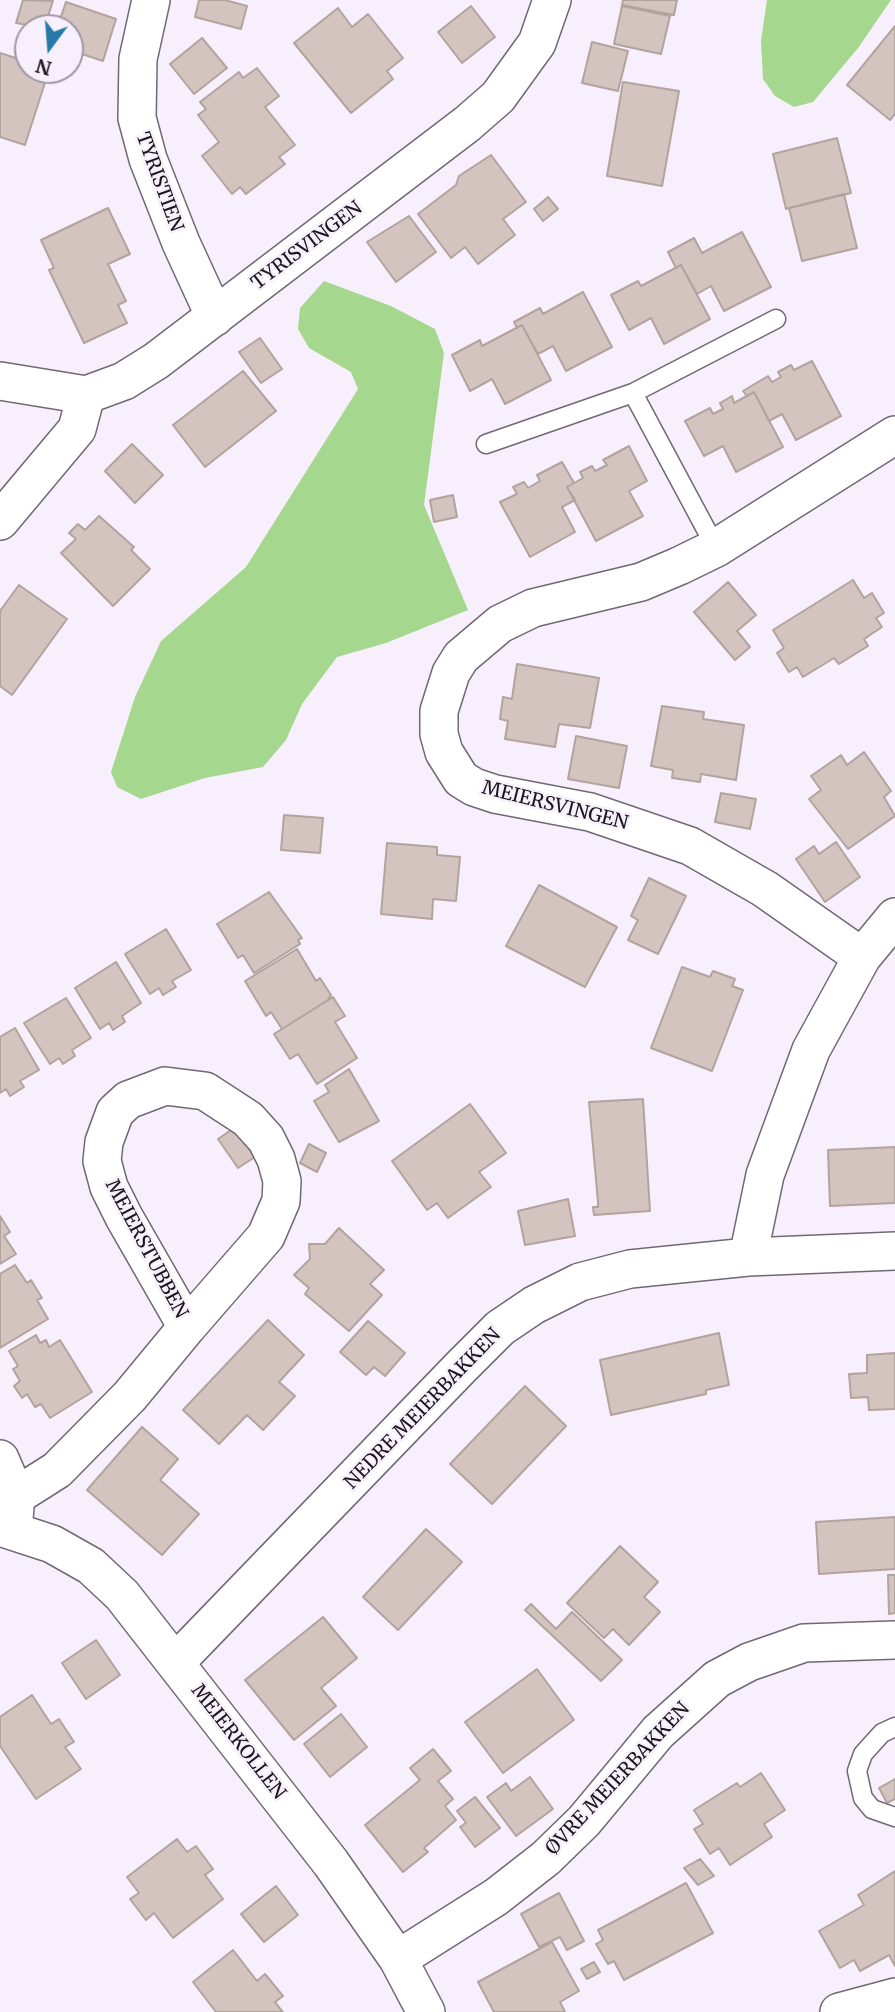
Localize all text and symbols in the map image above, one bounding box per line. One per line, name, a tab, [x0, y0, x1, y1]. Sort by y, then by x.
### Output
north arrow	[14, 14, 84, 84]
text: N	[33, 54, 54, 81]
street label: TYRISTIEN	[130, 129, 188, 235]
street label: TYRISVINGEN	[247, 197, 367, 295]
street label: MEIERSVINGEN	[480, 777, 630, 835]
street label: MEIERSTUBBEN	[100, 1176, 192, 1322]
street label: NEDRE MEIERBAKKEN	[340, 1324, 506, 1494]
street label: MEIERKOLLEN	[186, 1680, 290, 1804]
street label: ØVRE MEIERBAKKEN	[541, 1698, 695, 1860]

